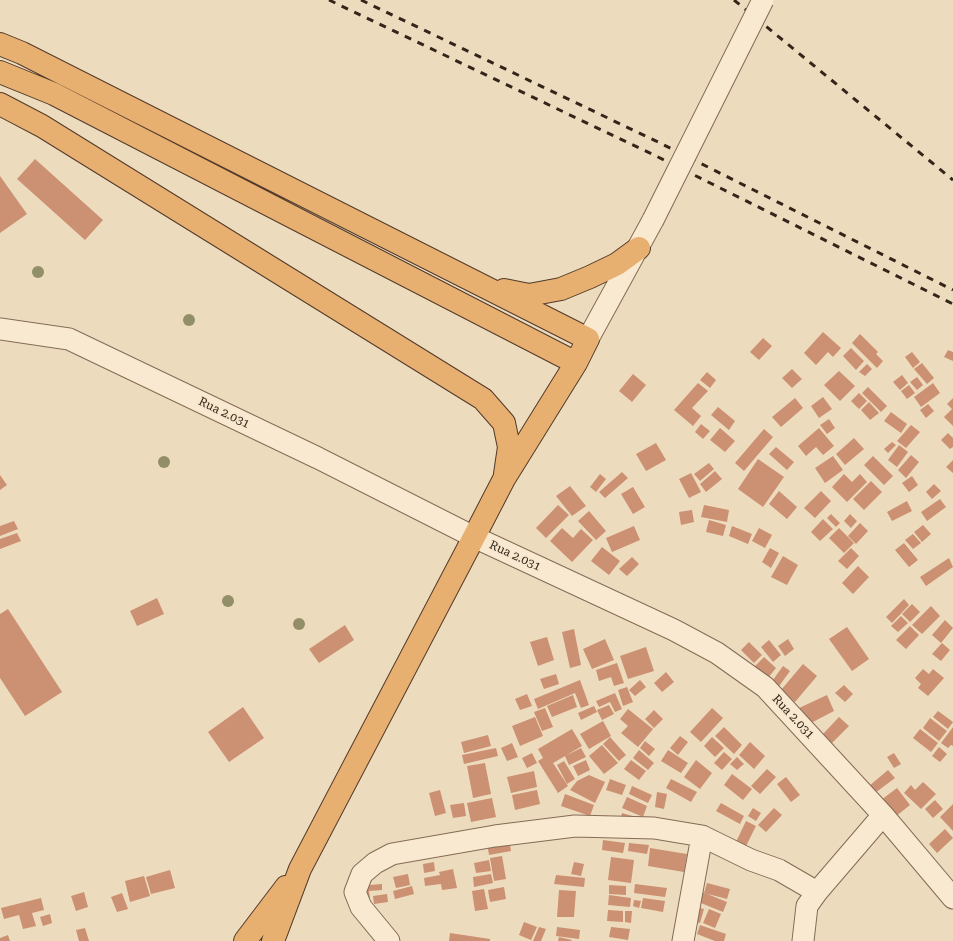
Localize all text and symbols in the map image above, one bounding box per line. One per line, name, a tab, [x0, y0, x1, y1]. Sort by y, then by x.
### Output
street label: Rua 2.031	[196, 394, 252, 432]
street label: Rua 2.031	[487, 538, 543, 574]
street label: Rua 2.031	[769, 692, 817, 742]

